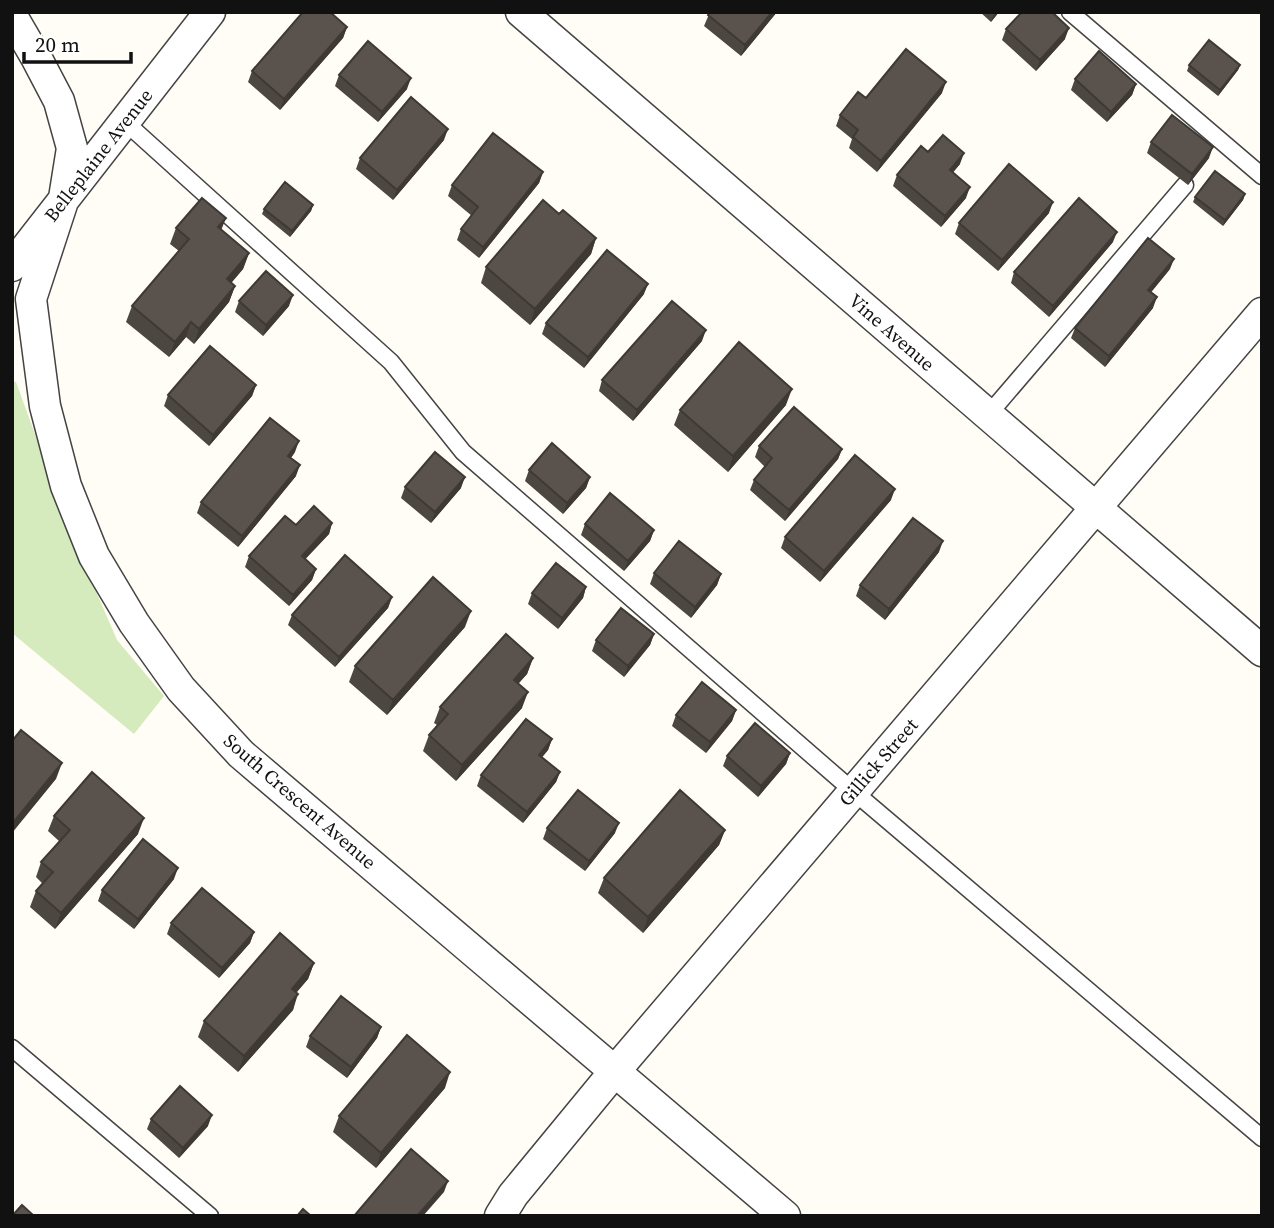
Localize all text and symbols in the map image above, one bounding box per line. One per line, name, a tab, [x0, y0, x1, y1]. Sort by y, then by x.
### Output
scale bar	[24, 21, 131, 65]
text: 20 m	[35, 30, 80, 59]
street label: Belleplaine Avenue	[38, 83, 158, 227]
street label: Vine Avenue	[844, 287, 940, 377]
street label: Gillick Street	[833, 712, 924, 812]
street label: South Crescent Avenue	[218, 727, 382, 875]

